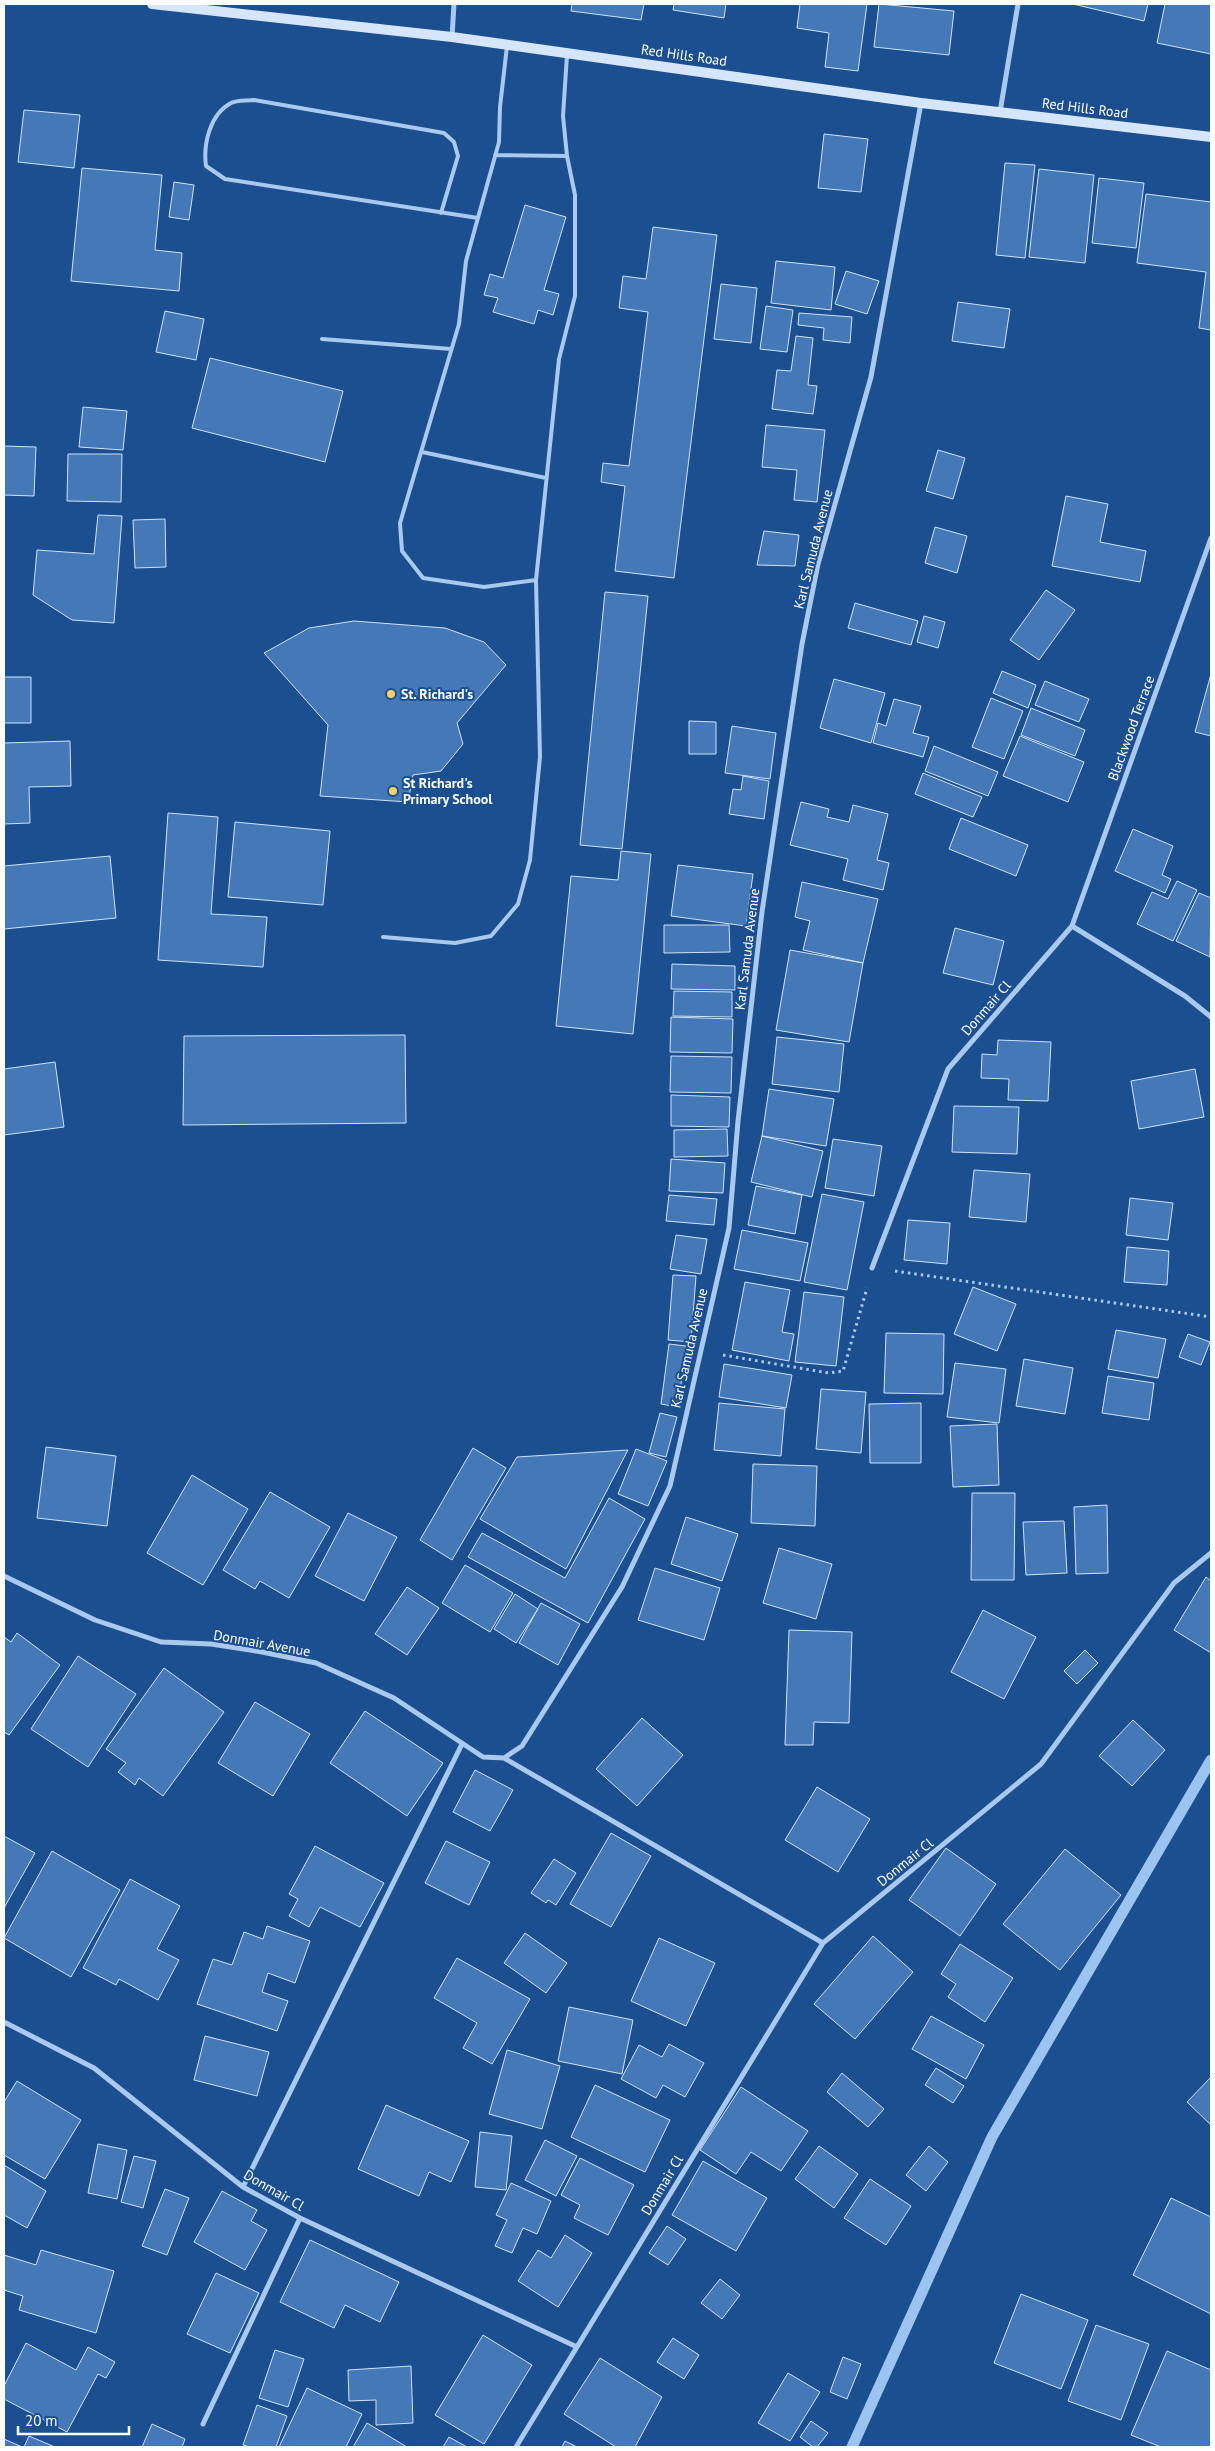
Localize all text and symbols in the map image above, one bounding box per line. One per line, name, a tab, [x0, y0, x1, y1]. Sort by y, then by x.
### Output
street label: Red Hills Road	[640, 40, 728, 70]
street label: Red Hills Road	[1041, 94, 1129, 122]
street label: Karl Samuda Avenue	[789, 487, 837, 611]
street label: Blackwood Terrace	[1104, 673, 1158, 783]
place label: St. Richard's	[401, 685, 473, 703]
marker: St. Richard's	[385, 688, 397, 700]
place label: St Richard's Primary School	[403, 774, 493, 808]
marker: St Richard's Primary School	[387, 785, 399, 797]
street label: Karl Samuda Avenue	[731, 887, 763, 1011]
street label: Donmair Cl	[957, 977, 1015, 1039]
street label: Karl Samuda Avenue	[666, 1286, 712, 1410]
street label: Donmair Avenue	[212, 1626, 312, 1660]
street label: Donmair Cl	[873, 1834, 937, 1890]
street label: Donmair Cl	[637, 2152, 687, 2218]
street label: Donmair Cl	[241, 2165, 307, 2215]
scale bar	[18, 2404, 129, 2436]
text: 20 m	[25, 2411, 58, 2430]

